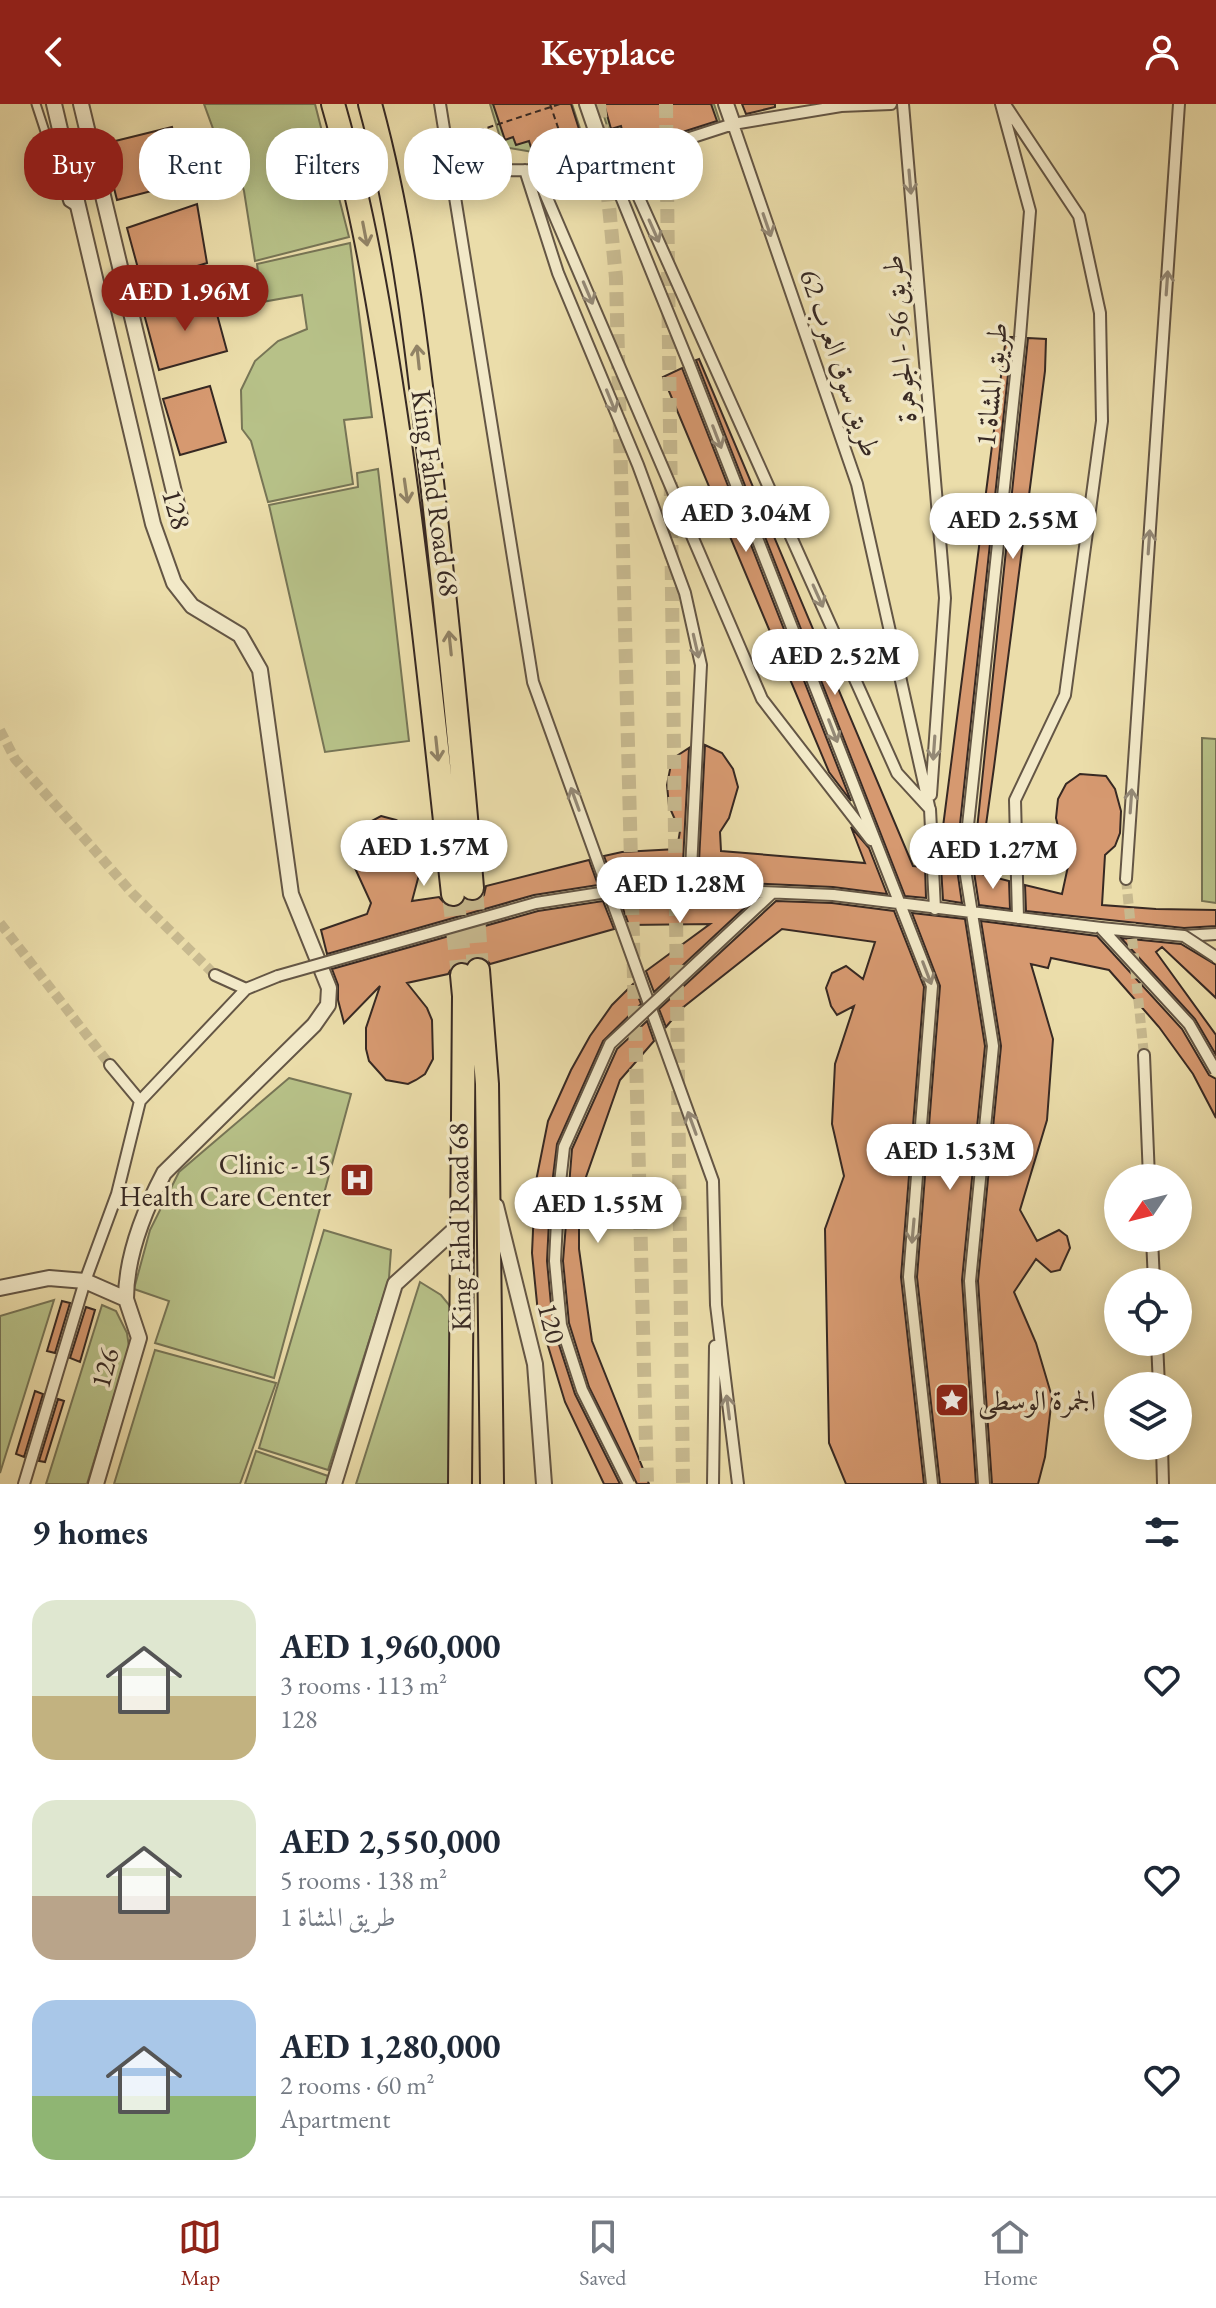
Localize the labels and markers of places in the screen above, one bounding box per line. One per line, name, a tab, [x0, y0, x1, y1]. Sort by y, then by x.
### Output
pin: AED 1.96M	[93, 265, 277, 333]
pin: AED 3.04M	[654, 486, 838, 554]
pin: AED 2.55M	[921, 493, 1105, 561]
pin: AED 2.52M	[743, 629, 927, 697]
pin: AED 1.57M	[332, 820, 516, 888]
pin: AED 1.27M	[901, 823, 1085, 891]
pin: AED 1.28M	[588, 857, 772, 925]
pin: AED 1.53M	[858, 1124, 1042, 1192]
place label: Clinic - 15 Health Care Center	[119, 1146, 332, 1214]
hospital icon: Clinic - 15 Health Care Center	[338, 1161, 376, 1199]
pin: AED 1.55M	[506, 1177, 690, 1245]
place icon: الجمرة الوسطى	[933, 1381, 971, 1419]
place label: الجمرة الوسطى	[978, 1382, 1096, 1420]

